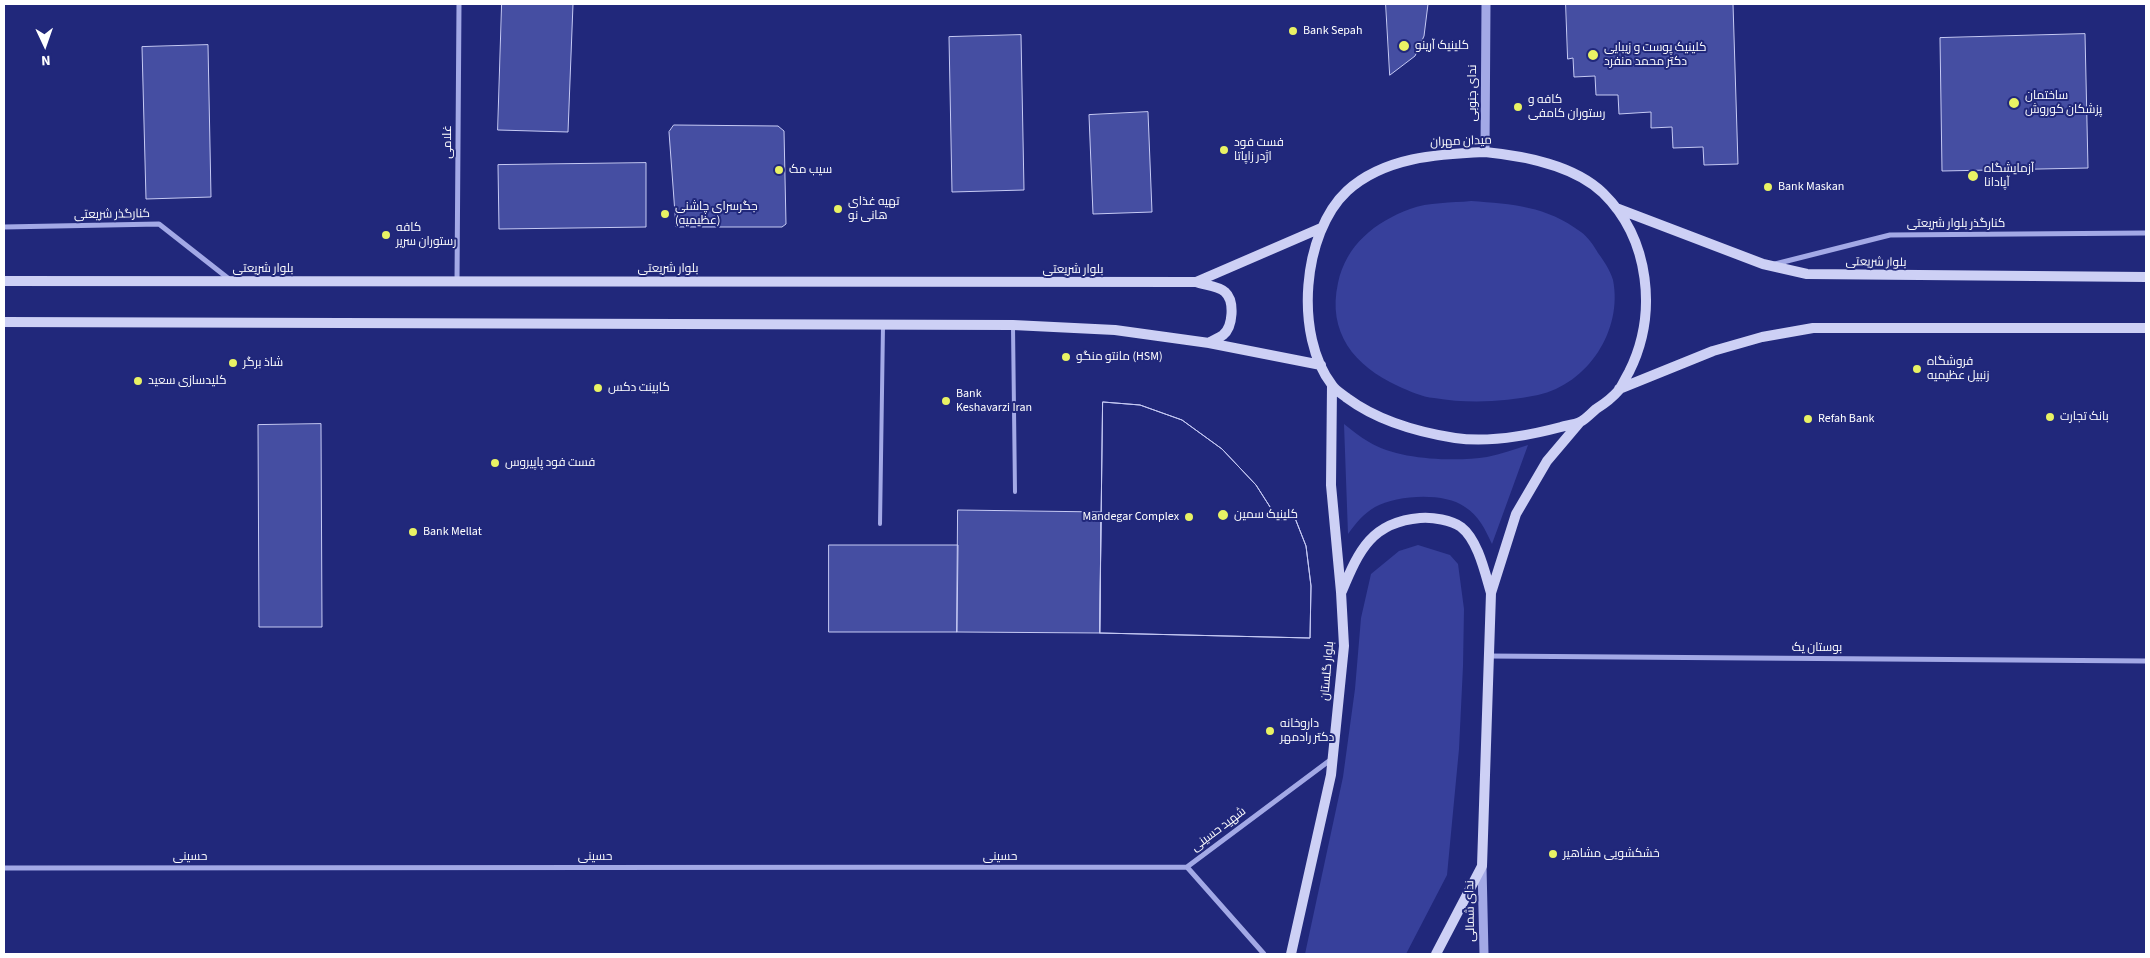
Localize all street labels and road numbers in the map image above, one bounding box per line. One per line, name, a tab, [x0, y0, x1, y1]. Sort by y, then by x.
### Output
street label: ندای جنوبی	[1466, 65, 1480, 121]
street label: غلامی	[441, 125, 455, 159]
street label: میدان مهران	[1430, 134, 1492, 150]
street label: کنارگذر شریعتی	[74, 207, 150, 223]
street label: کنارگذر بلوار شریعتی	[1907, 217, 2005, 231]
street label: بلوار شریعتی	[1845, 255, 1907, 271]
street label: بلوار شریعتی	[233, 262, 293, 276]
street label: بلوار شریعتی	[638, 262, 698, 276]
street label: بلوار شریعتی	[1043, 263, 1103, 277]
street label: بلوار گلستان	[1318, 641, 1338, 701]
street label: بوستان یک	[1792, 641, 1842, 655]
street label: شهید حسینی	[1189, 805, 1249, 855]
street label: حسینی	[173, 850, 207, 864]
street label: حسینی	[578, 850, 612, 864]
street label: حسینی	[983, 850, 1017, 864]
street label: ندای شمالی	[1463, 880, 1479, 942]

